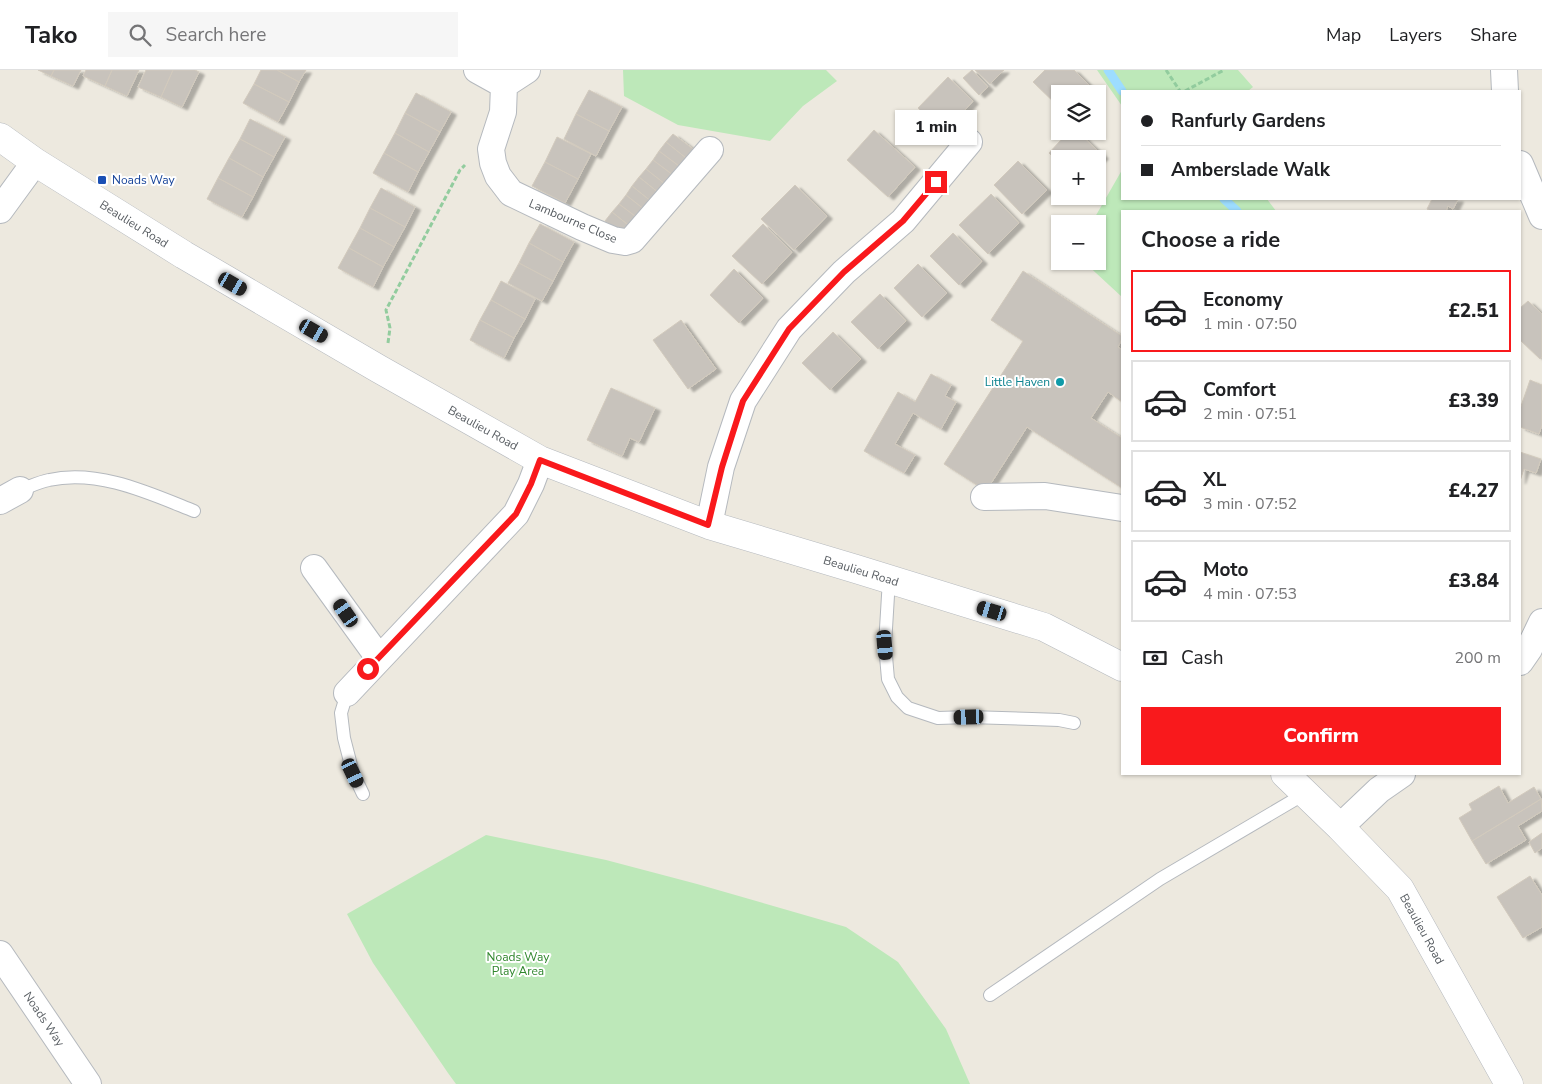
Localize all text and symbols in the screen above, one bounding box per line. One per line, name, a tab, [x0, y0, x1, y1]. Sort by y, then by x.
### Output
search box	[108, 12, 458, 57]
text: Tako	[25, 19, 78, 51]
icon: search	[126, 21, 154, 49]
text: Search here	[166, 22, 266, 48]
text: Map	[1326, 23, 1361, 47]
text: Layers	[1389, 23, 1442, 47]
text: Share	[1470, 23, 1517, 47]
map controls	[1051, 85, 1106, 270]
button: layers	[1051, 85, 1106, 140]
text: Ranfurly Gardens	[1171, 108, 1326, 134]
callout: 1 min	[895, 109, 977, 144]
text: 1 min	[915, 116, 957, 138]
button: +	[1051, 150, 1106, 205]
text: Amberslade Walk	[1171, 157, 1330, 183]
route end	[925, 171, 947, 193]
place label: Noads Way	[112, 172, 176, 188]
marker: Noads Way	[96, 174, 108, 186]
street label: Lambourne Close	[526, 195, 620, 247]
street label: Beaulieu Road	[97, 197, 171, 251]
button: −	[1051, 215, 1106, 270]
text: Choose a ride	[1141, 225, 1280, 255]
car	[216, 270, 249, 298]
text: Economy	[1203, 287, 1283, 313]
icon: car	[1143, 289, 1188, 334]
text: £2.51	[1448, 298, 1499, 324]
text: 1 min · 07:50	[1203, 313, 1297, 335]
car	[297, 317, 330, 345]
place label: Little Haven	[985, 374, 1050, 390]
marker: Little Haven	[1054, 376, 1066, 388]
text: Comfort	[1203, 377, 1276, 403]
icon: car	[1143, 379, 1188, 424]
text: £3.39	[1448, 388, 1499, 414]
street label: Beaulieu Road	[445, 402, 521, 454]
text: 2 min · 07:51	[1203, 403, 1297, 425]
text: XL	[1203, 467, 1226, 493]
icon: car	[1143, 469, 1188, 514]
text: £4.27	[1448, 478, 1499, 504]
text: 3 min · 07:52	[1203, 493, 1297, 515]
street label: Beaulieu Road	[821, 552, 901, 590]
text: Moto	[1203, 557, 1249, 583]
icon: car	[1143, 559, 1188, 604]
text: £3.84	[1448, 568, 1499, 594]
text: 4 min · 07:53	[1203, 583, 1297, 605]
car	[331, 596, 360, 630]
car	[975, 599, 1008, 623]
car	[876, 629, 893, 661]
icon: cash	[1141, 644, 1169, 672]
text: Cash	[1181, 645, 1223, 671]
text: 200 m	[1454, 647, 1501, 669]
route start	[357, 658, 379, 680]
button: Confirm	[1141, 707, 1501, 765]
car	[953, 709, 984, 725]
car	[339, 756, 366, 790]
street label: Beaulieu Road	[1396, 891, 1448, 967]
park label: Noads Way Play Area	[487, 949, 550, 979]
street label: Noads Way	[20, 989, 69, 1050]

